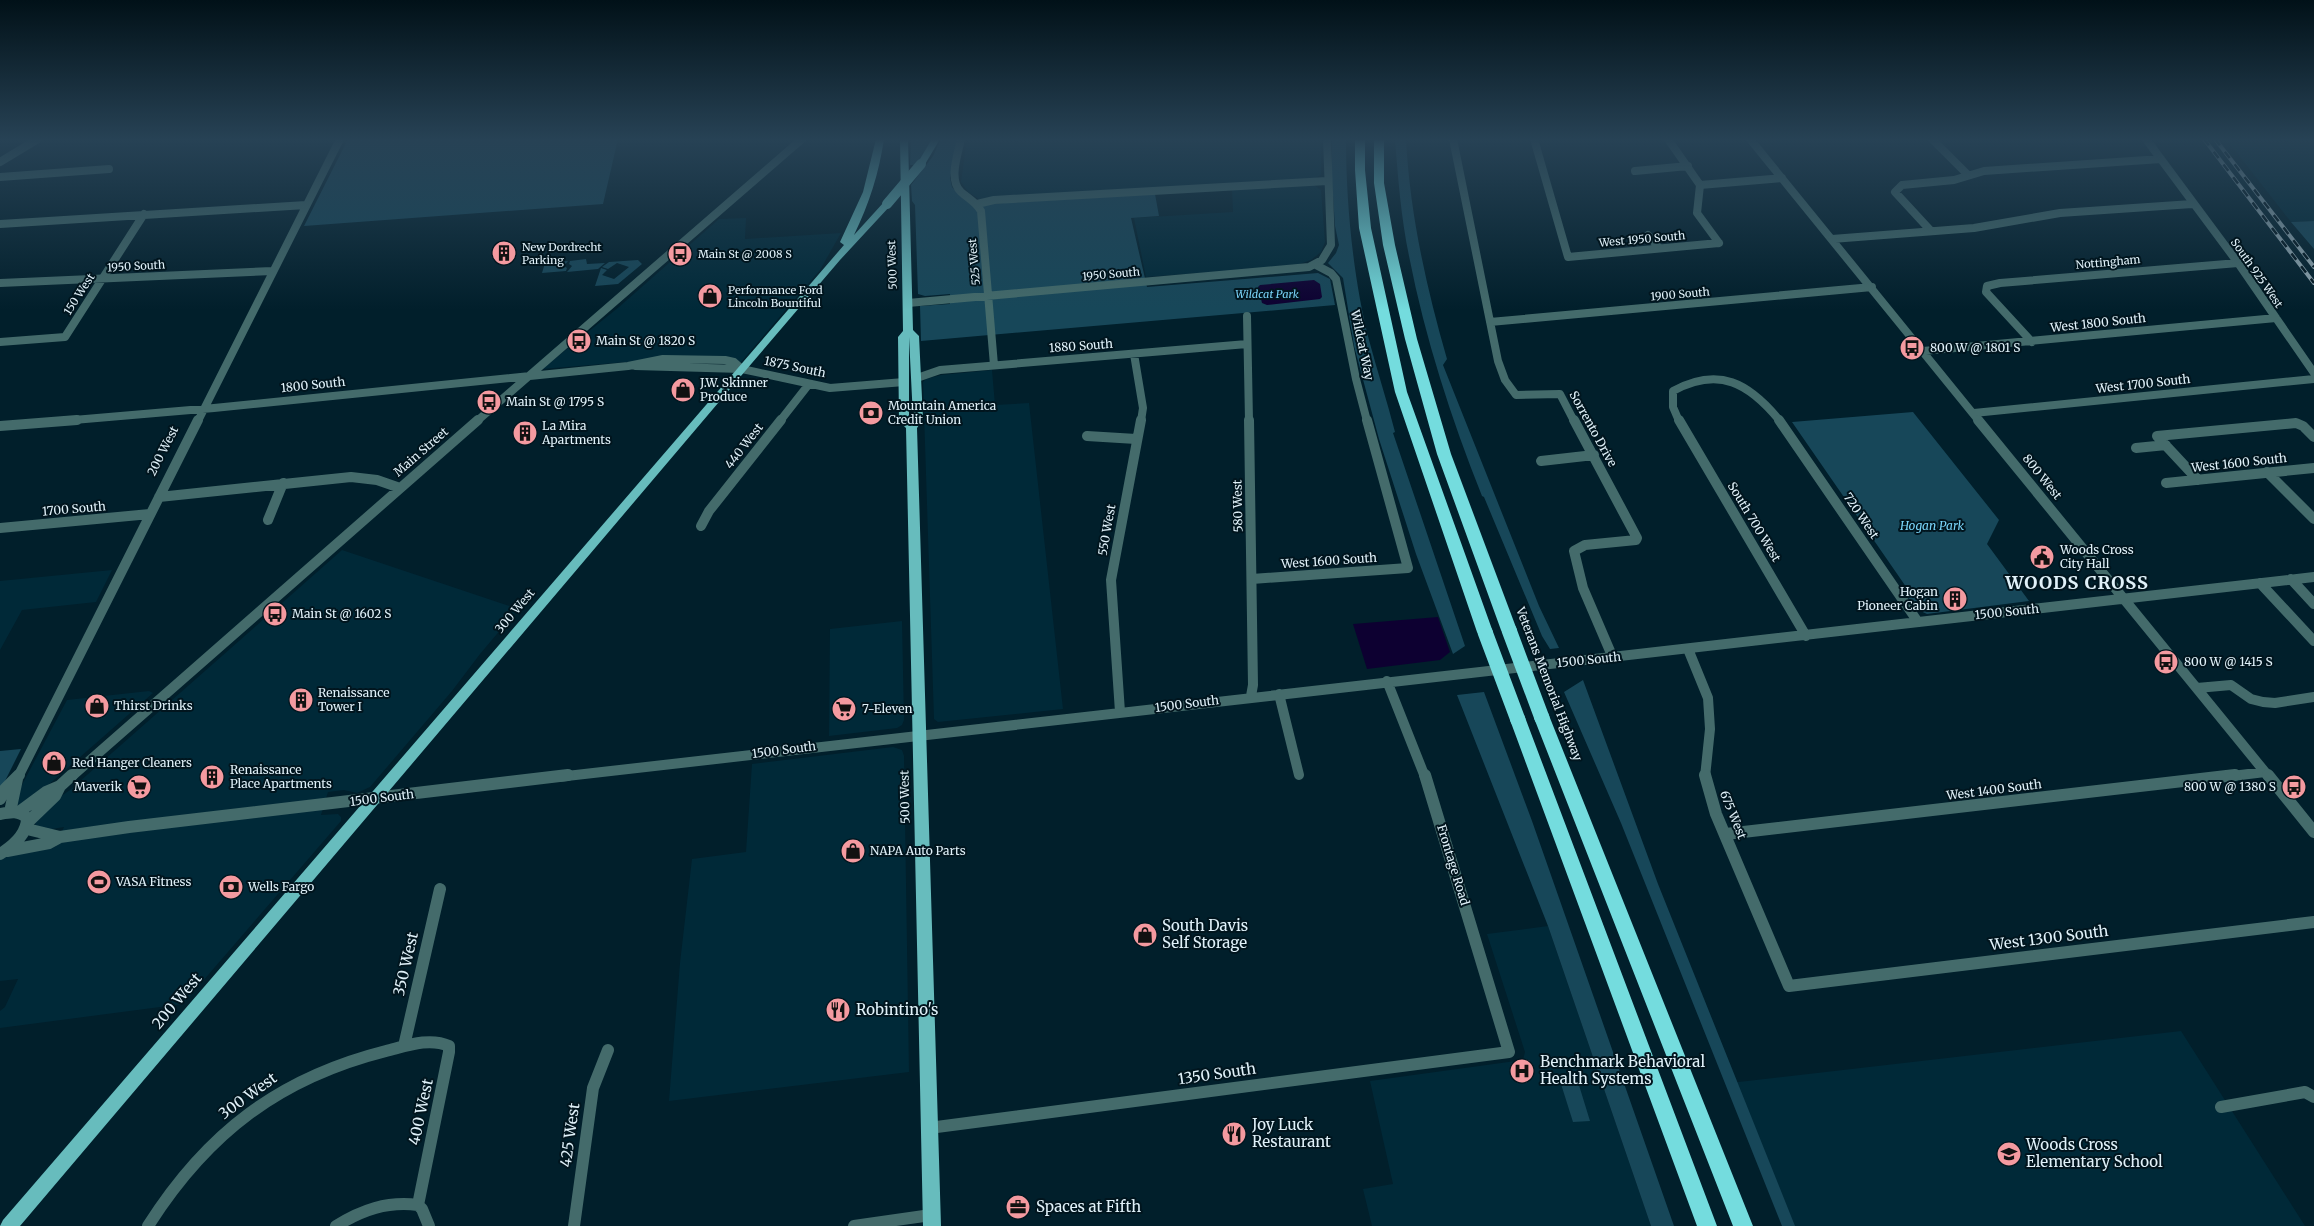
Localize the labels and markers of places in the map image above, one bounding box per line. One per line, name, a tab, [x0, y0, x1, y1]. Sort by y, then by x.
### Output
building icon: New Dordrecht Parking	[491, 240, 517, 266]
place label: New Dordrecht Parking	[522, 240, 602, 267]
bus stop icon: Main St @ 2008 S	[667, 241, 693, 267]
place label: Main St @ 2008 S	[698, 247, 792, 261]
shop icon: Performance Ford Lincoln Bountiful	[697, 283, 723, 309]
place label: Performance Ford Lincoln Bountiful	[728, 283, 823, 310]
bus stop icon: Main St @ 1820 S	[566, 328, 592, 354]
place label: Main St @ 1820 S	[596, 333, 695, 348]
bus stop icon: 800 W @ 1801 S	[1899, 335, 1925, 361]
place label: 800 W @ 1801 S	[1930, 340, 2020, 355]
place label: J.W. Skinner Produce	[699, 375, 769, 404]
shop icon: J.W. Skinner Produce	[670, 377, 696, 403]
bus stop icon: Main St @ 1795 S	[476, 389, 502, 415]
place label: Main St @ 1795 S	[506, 394, 604, 409]
place label: Mountain America Credit Union	[888, 398, 997, 427]
bank icon: Mountain America Credit Union	[858, 400, 884, 426]
place label: La Mira Apartments	[541, 418, 611, 447]
building icon: La Mira Apartments	[512, 420, 538, 446]
place label: Woods Cross City Hall	[2059, 542, 2134, 571]
public building icon: Woods Cross City Hall	[2029, 544, 2055, 570]
place label: Hogan Pioneer Cabin	[1857, 584, 1938, 613]
building icon: Hogan Pioneer Cabin	[1942, 586, 1968, 612]
bus stop icon: Main St @ 1602 S	[262, 601, 288, 627]
place label: Main St @ 1602 S	[292, 606, 391, 621]
bus stop icon: 800 W @ 1415 S	[2153, 649, 2179, 675]
place label: 800 W @ 1415 S	[2184, 654, 2273, 669]
place label: Renaissance Tower I	[318, 685, 389, 714]
building icon: Renaissance Tower I	[288, 687, 314, 713]
shop icon: Thirst Drinks	[84, 693, 110, 719]
supermarket icon: 7-Eleven	[831, 696, 857, 722]
place label: Thirst Drinks	[114, 698, 193, 713]
place label: 7-Eleven	[862, 701, 912, 716]
shop icon: Red Hanger Cleaners	[41, 750, 67, 776]
place label: Red Hanger Cleaners	[72, 755, 192, 770]
place label: Renaissance Place Apartments	[230, 762, 332, 791]
building icon: Renaissance Place Apartments	[199, 764, 225, 790]
supermarket icon: Maverik	[126, 774, 152, 800]
bus stop icon: 800 W @ 1380 S	[2281, 774, 2307, 800]
place label: Maverik	[74, 779, 122, 794]
place label: 800 W @ 1380 S	[2184, 779, 2276, 794]
shop icon: NAPA Auto Parts	[840, 838, 866, 864]
place label: NAPA Auto Parts	[870, 843, 966, 858]
sports icon: VASA Fitness	[86, 869, 112, 895]
place label: VASA Fitness	[115, 874, 191, 889]
bank icon: Wells Fargo	[218, 874, 244, 900]
place label: Wells Fargo	[247, 879, 314, 894]
place label: South Davis Self Storage	[1162, 916, 1248, 952]
shop icon: South Davis Self Storage	[1132, 922, 1158, 948]
restaurant icon: Robintino's	[825, 997, 851, 1023]
place label: Robintino's	[856, 1000, 938, 1019]
place label: Benchmark Behavioral Health Systems	[1540, 1052, 1705, 1088]
hospital icon: Benchmark Behavioral Health Systems	[1509, 1058, 1535, 1084]
place label: Joy Luck Restaurant	[1251, 1115, 1331, 1151]
restaurant icon: Joy Luck Restaurant	[1221, 1121, 1247, 1147]
place label: Woods Cross Elementary School	[2025, 1135, 2163, 1171]
school or university icon: Woods Cross Elementary School	[1996, 1141, 2022, 1167]
office icon: Spaces at Fifth	[1005, 1194, 1031, 1220]
place label: Spaces at Fifth	[1036, 1197, 1141, 1216]

